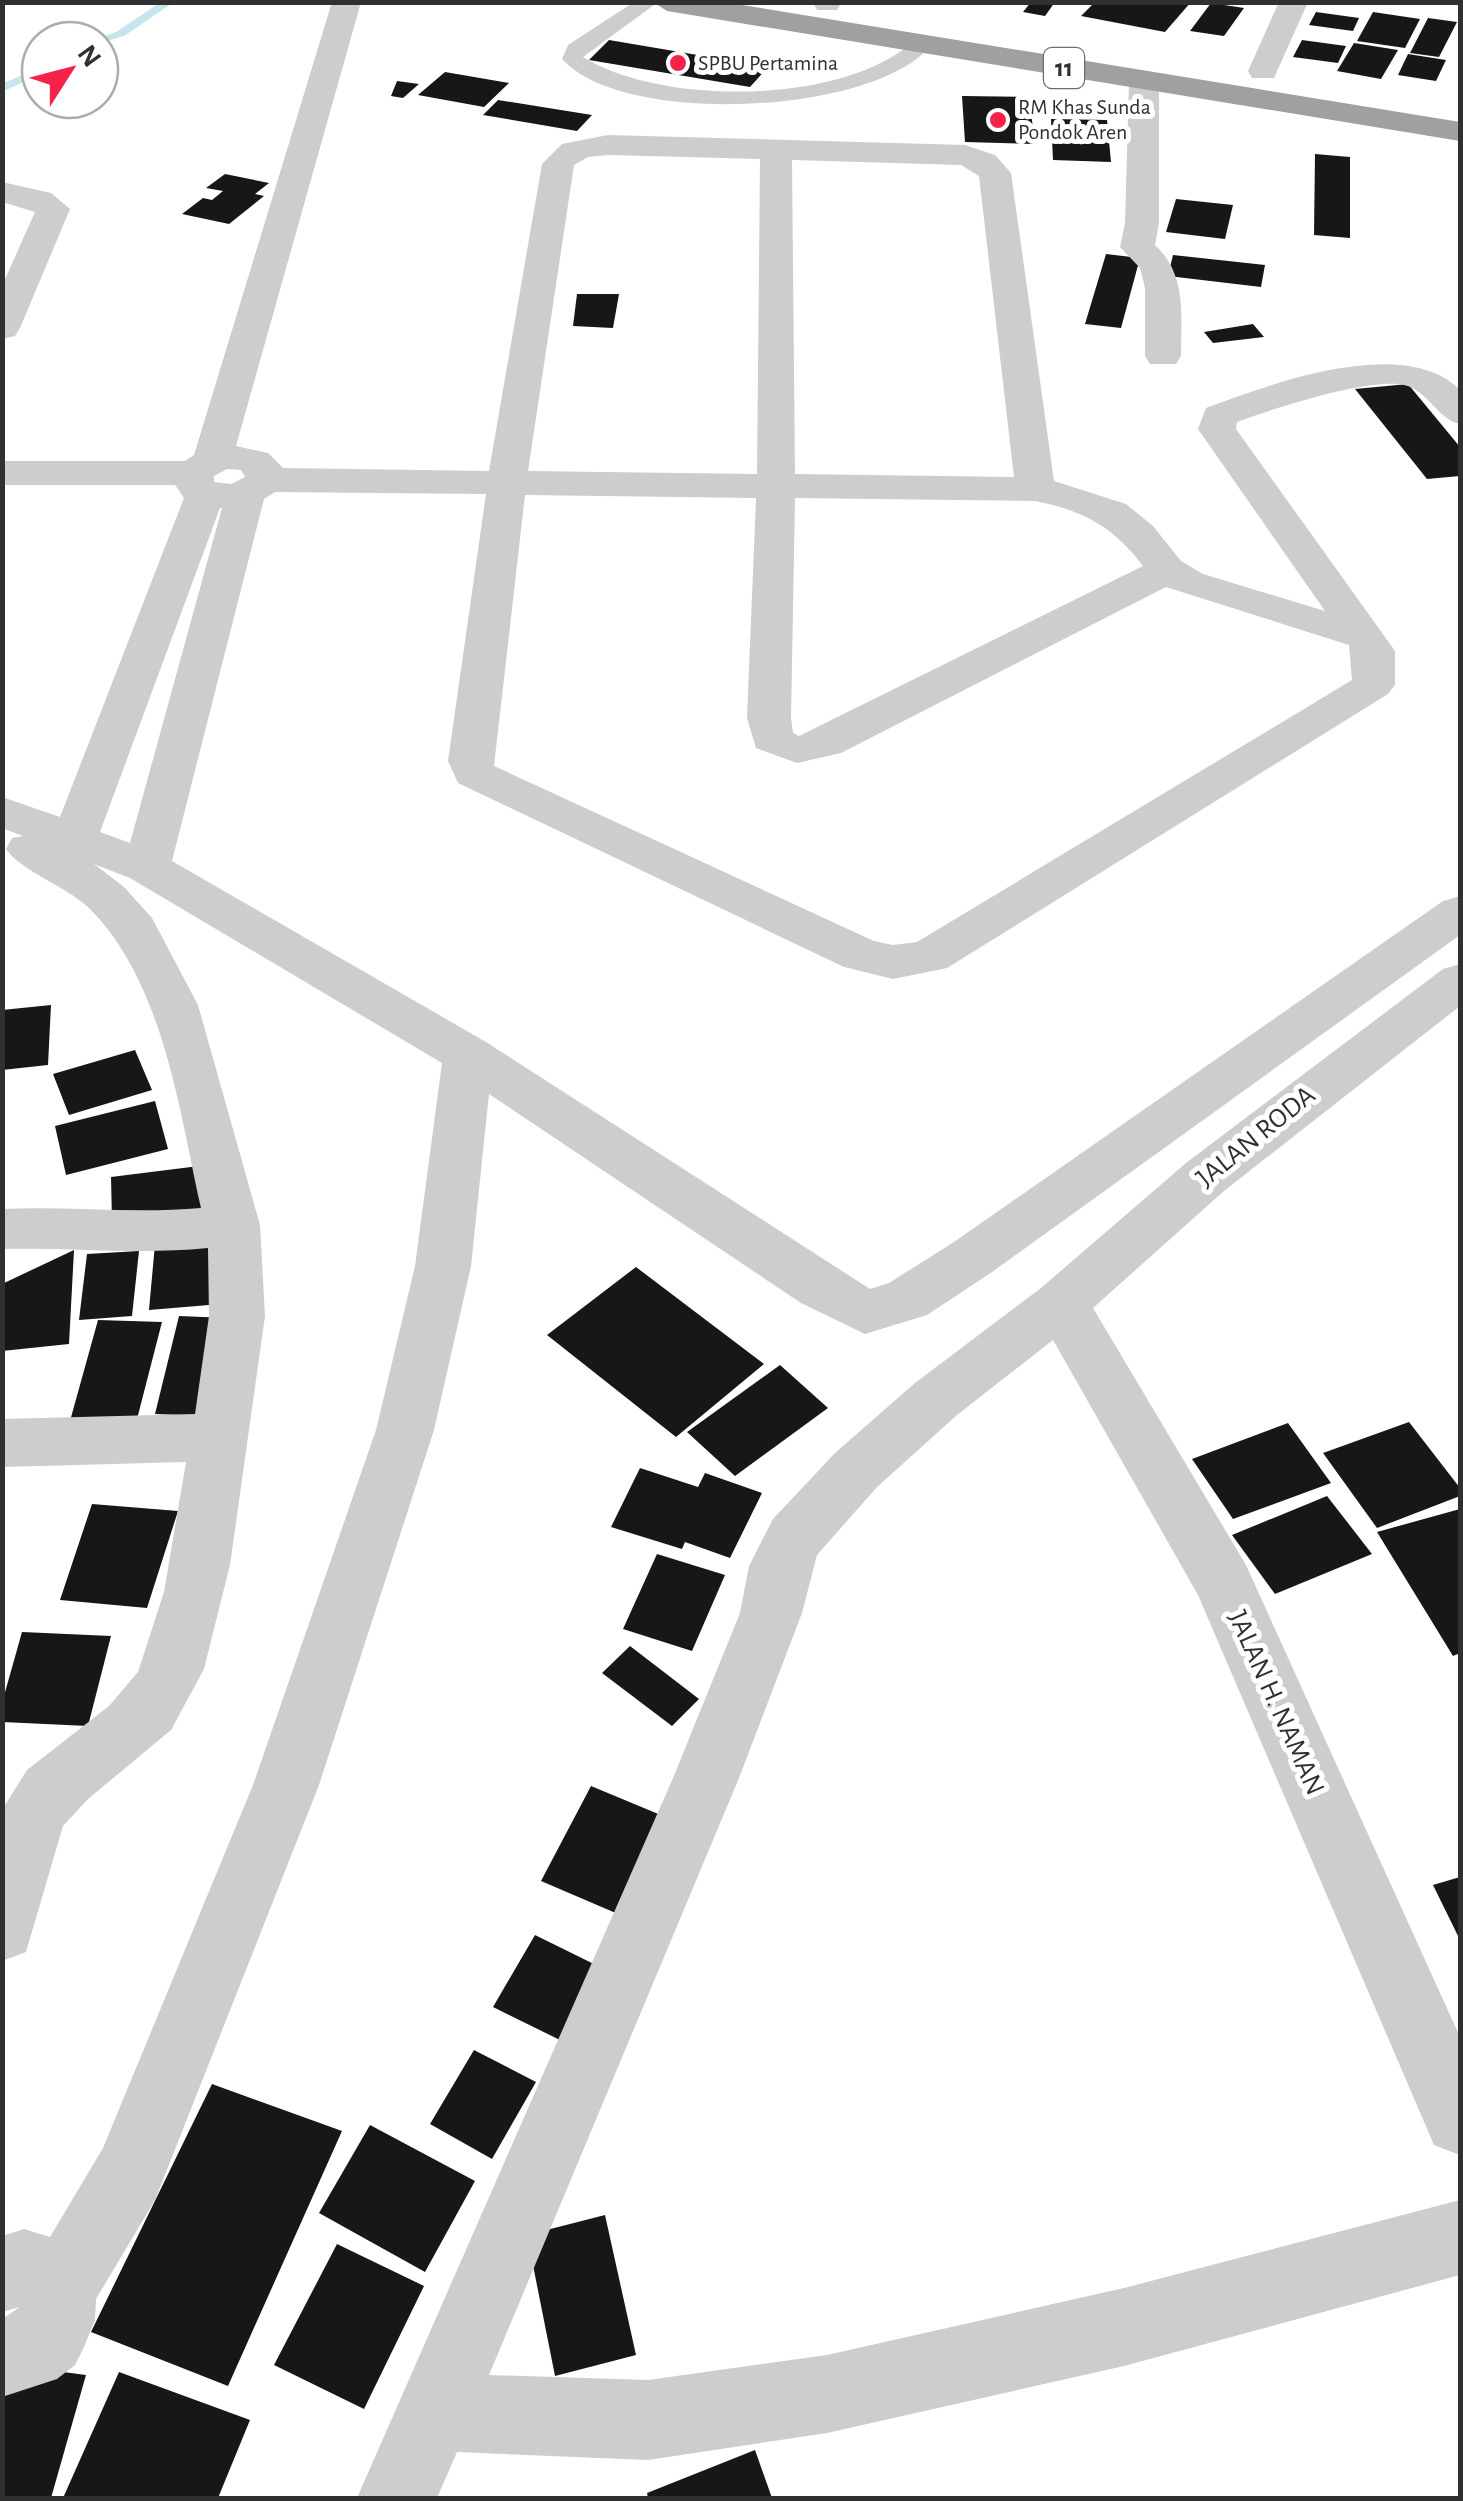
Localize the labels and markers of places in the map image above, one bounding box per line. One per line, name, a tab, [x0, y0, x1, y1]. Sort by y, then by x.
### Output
marker: SPBU Pertamina	[667, 52, 689, 74]
place label: SPBU Pertamina	[698, 52, 838, 74]
place label: RM Khas Sunda Pondok Aren	[1018, 96, 1151, 143]
marker: RM Khas Sunda Pondok Aren	[987, 109, 1009, 131]

